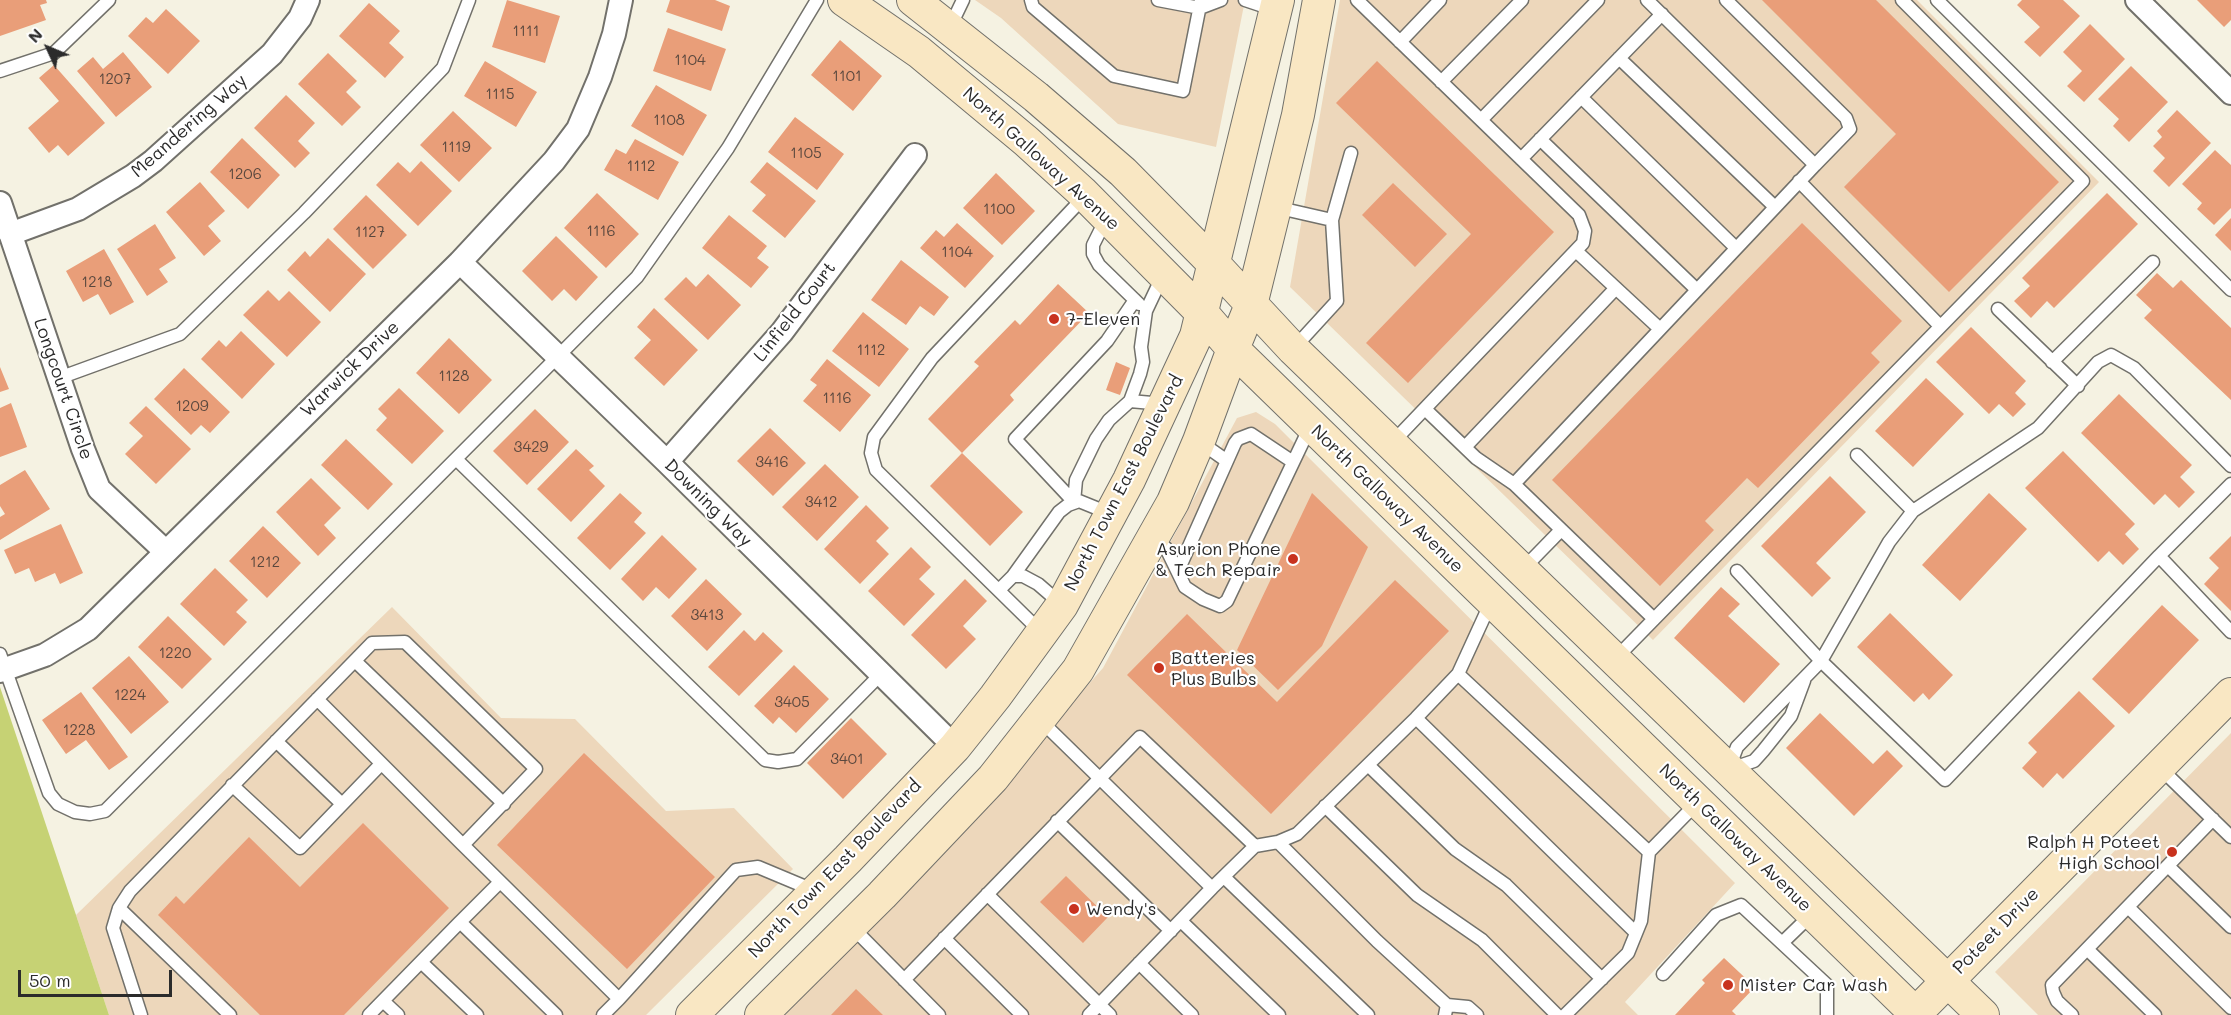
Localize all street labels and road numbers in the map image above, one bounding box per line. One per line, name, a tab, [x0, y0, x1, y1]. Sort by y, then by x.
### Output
street label: Meandering Way	[127, 70, 251, 182]
street label: North Galloway Avenue	[958, 83, 1124, 235]
street label: Linfield Court	[749, 258, 841, 366]
street label: Longcourt Circle	[29, 316, 97, 462]
street label: Warwick Drive	[296, 316, 404, 422]
street label: North Town East Boulevard	[1060, 371, 1188, 595]
street label: North Galloway Avenue	[1306, 420, 1468, 578]
street label: Downing Way	[660, 455, 756, 551]
street label: North Galloway Avenue	[1654, 759, 1816, 917]
street label: North Town East Boulevard	[744, 775, 926, 963]
street label: Poteet Drive	[1948, 883, 2044, 979]

